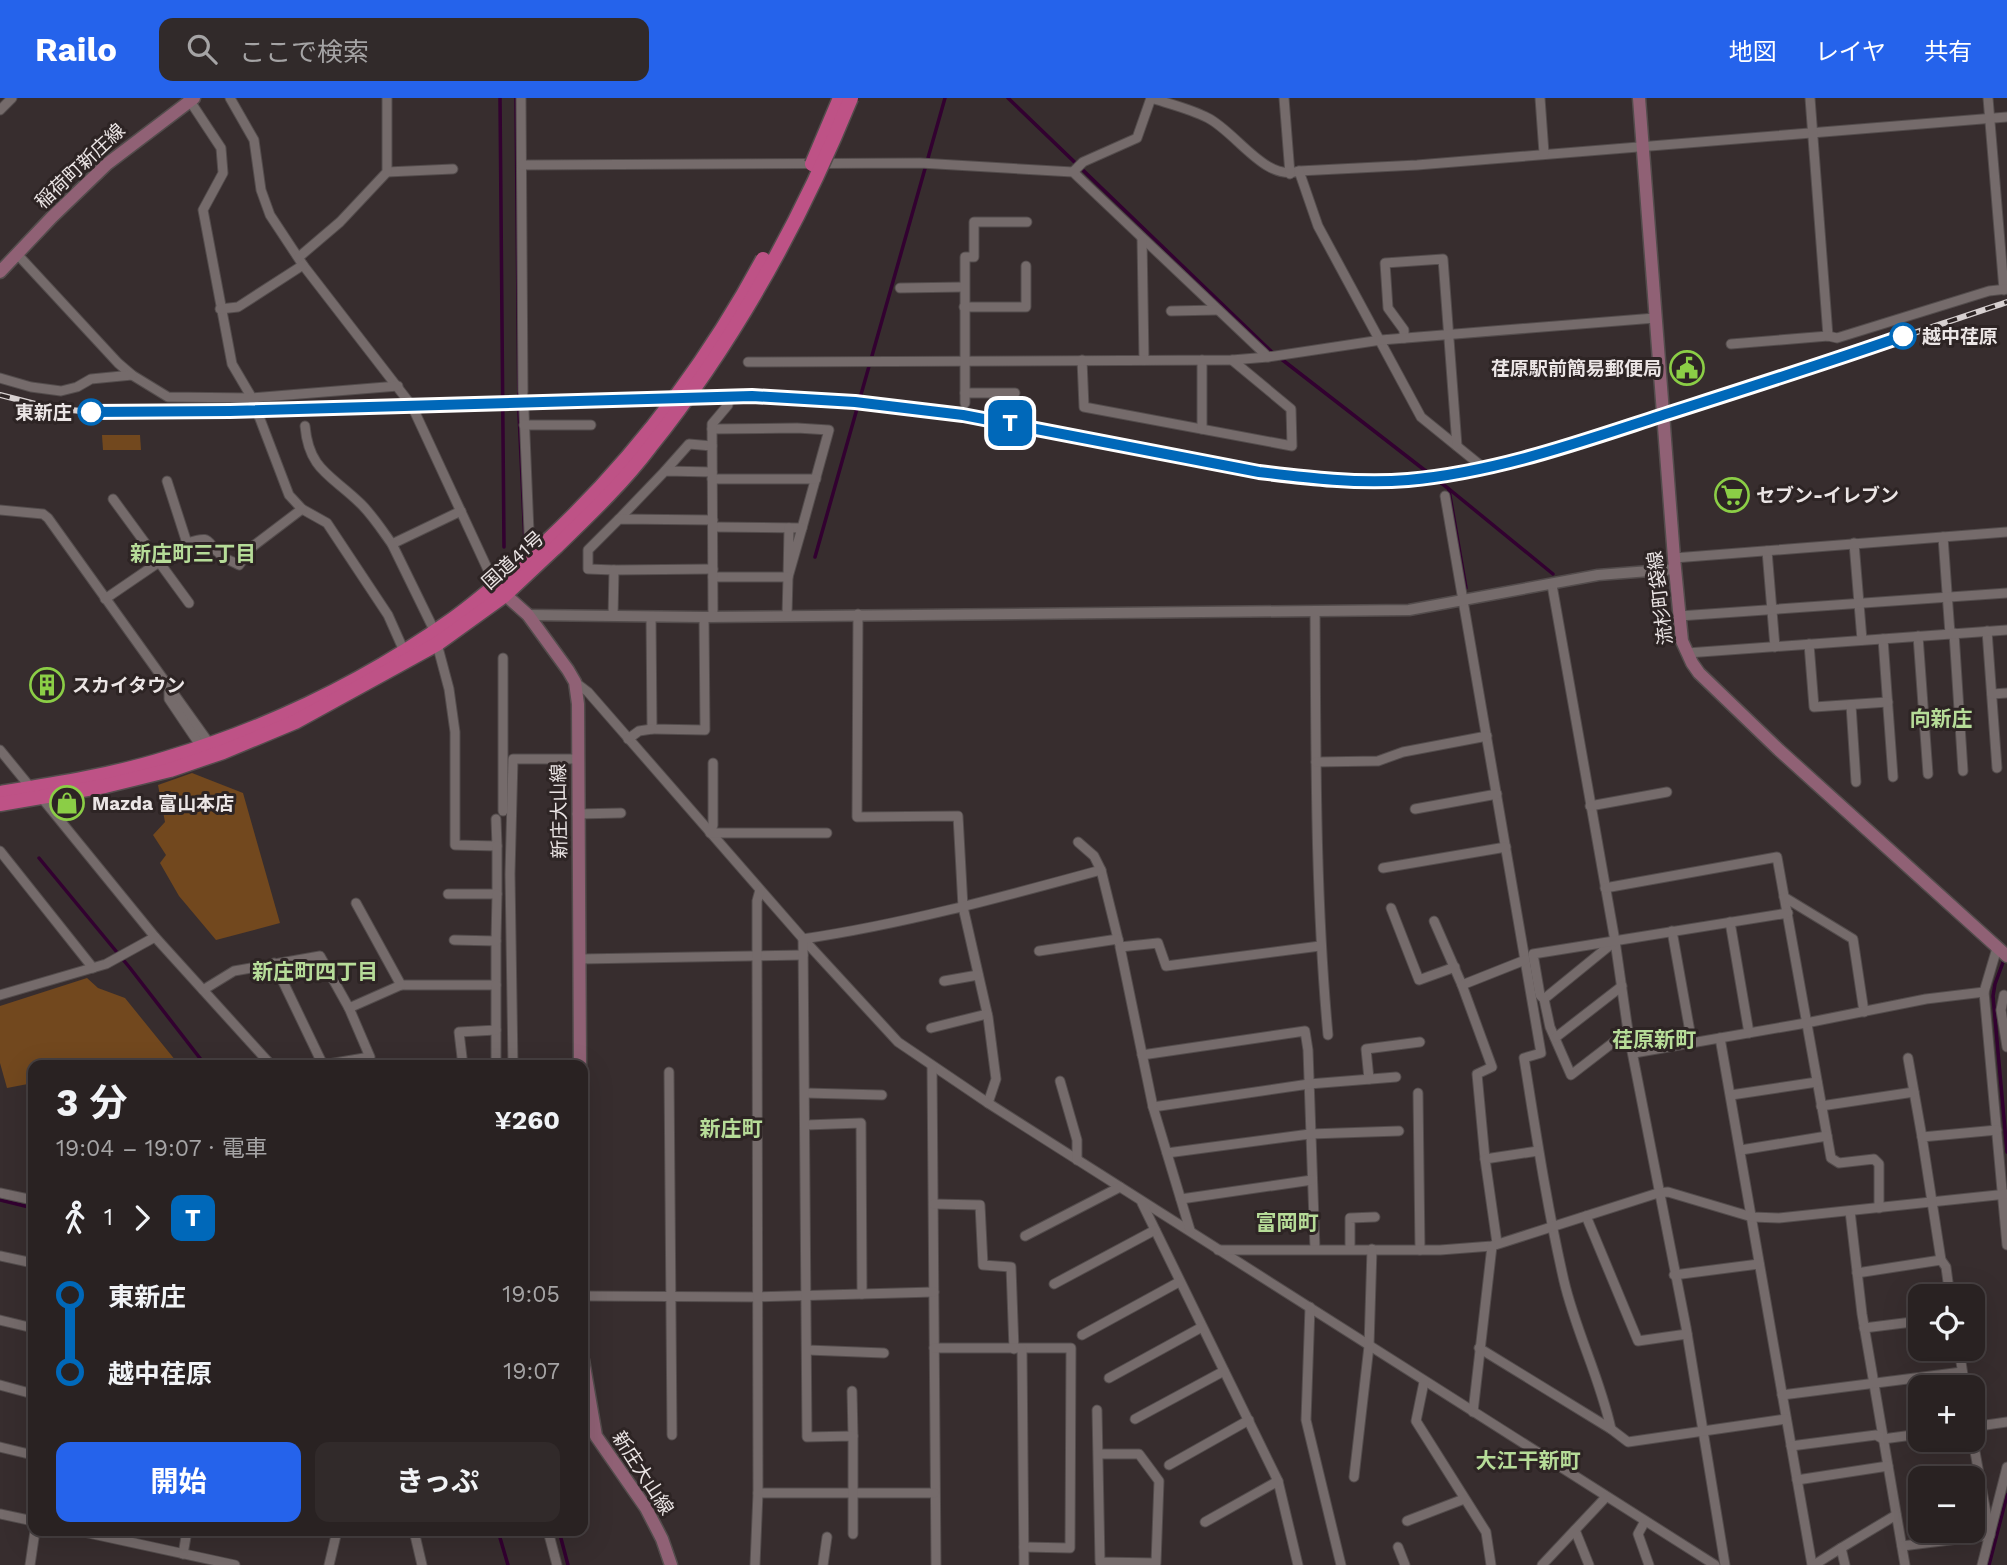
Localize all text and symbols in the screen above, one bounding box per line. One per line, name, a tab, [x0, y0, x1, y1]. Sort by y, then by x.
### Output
search box	[159, 18, 649, 81]
text: Railo	[35, 30, 117, 69]
icon: search	[183, 30, 221, 68]
text: ここで検索	[239, 37, 369, 67]
text: 地図	[1729, 38, 1777, 66]
text: レイヤ	[1815, 38, 1886, 66]
text: 共有	[1924, 38, 1972, 66]
street label: 稲荷町新庄線	[30, 119, 130, 213]
marker: 越中荏原	[1890, 323, 1916, 349]
place label: 越中荏原	[1922, 325, 1998, 348]
public building icon: 荏原駅前簡易郵便局	[1668, 349, 1706, 387]
place label: 荏原駅前簡易郵便局	[1491, 357, 1662, 380]
marker: 東新庄	[78, 399, 104, 425]
line badge: T	[987, 400, 1033, 446]
place label: 東新庄	[15, 401, 72, 424]
text: T	[1002, 409, 1018, 437]
supermarket icon: セブン-イレブン	[1713, 476, 1751, 514]
place label: セブン-イレブン	[1756, 484, 1899, 507]
street label: 国道41号	[477, 526, 549, 594]
district label: 新庄町三丁目	[130, 541, 256, 566]
street label: 流杉町袋線	[1643, 549, 1677, 647]
building icon: スカイタウン	[28, 666, 66, 704]
place label: スカイタウン	[72, 674, 185, 697]
district label: 向新庄	[1910, 706, 1973, 731]
street label: 新庄大山線	[547, 763, 571, 859]
shop icon: Mazda 富山本店	[48, 784, 86, 822]
place label: Mazda 富山本店	[92, 792, 234, 815]
district label: 新庄町四丁目	[252, 959, 378, 984]
district label: 荏原新町	[1612, 1027, 1696, 1052]
text: 3 分	[56, 1081, 127, 1125]
text: ¥260	[494, 1105, 560, 1135]
district label: 新庄町	[700, 1116, 763, 1141]
text: 19:04 – 19:07 · 電車	[56, 1135, 268, 1162]
icon: walk	[56, 1199, 94, 1237]
icon: forward	[123, 1199, 161, 1237]
text: 1	[104, 1204, 113, 1231]
text: T	[185, 1204, 201, 1232]
district label: 富岡町	[1256, 1210, 1319, 1235]
text: 19:05	[502, 1281, 560, 1308]
text: 東新庄	[108, 1282, 186, 1312]
map controls	[1908, 1284, 1985, 1543]
button: locate	[1908, 1284, 1985, 1361]
text: 19:07	[503, 1358, 560, 1385]
text: 越中荏原	[108, 1359, 212, 1389]
button: +	[1908, 1375, 1985, 1452]
street label: 新庄大山線	[607, 1427, 679, 1519]
button: 開始	[56, 1442, 301, 1522]
button: きっぷ	[315, 1442, 560, 1522]
district label: 大江干新町	[1476, 1448, 1581, 1473]
button: −	[1908, 1466, 1985, 1543]

